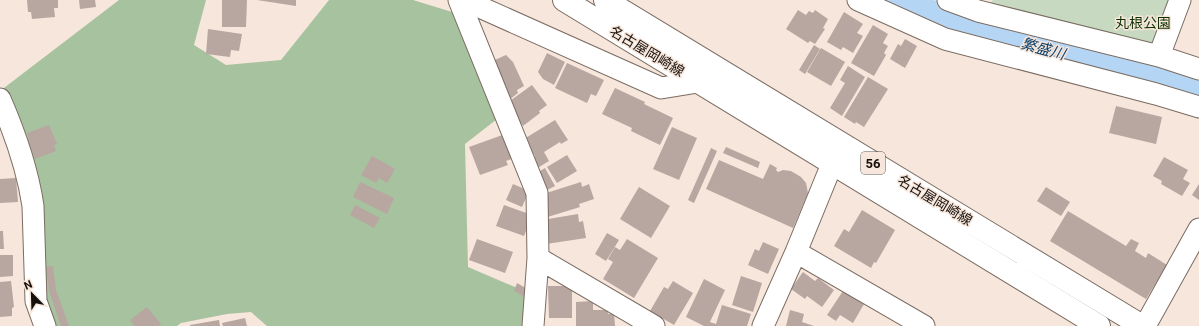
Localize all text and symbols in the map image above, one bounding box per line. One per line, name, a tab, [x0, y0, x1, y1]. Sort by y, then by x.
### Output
park label: 丸根公園	[1115, 15, 1171, 31]
street label: 名古屋岡崎線	[607, 23, 687, 79]
water label: 繁盛川	[1019, 34, 1069, 64]
road number: 56	[861, 152, 885, 174]
street label: 名古屋岡崎線	[895, 172, 975, 228]
north arrow	[12, 274, 52, 314]
text: N	[22, 278, 35, 293]

